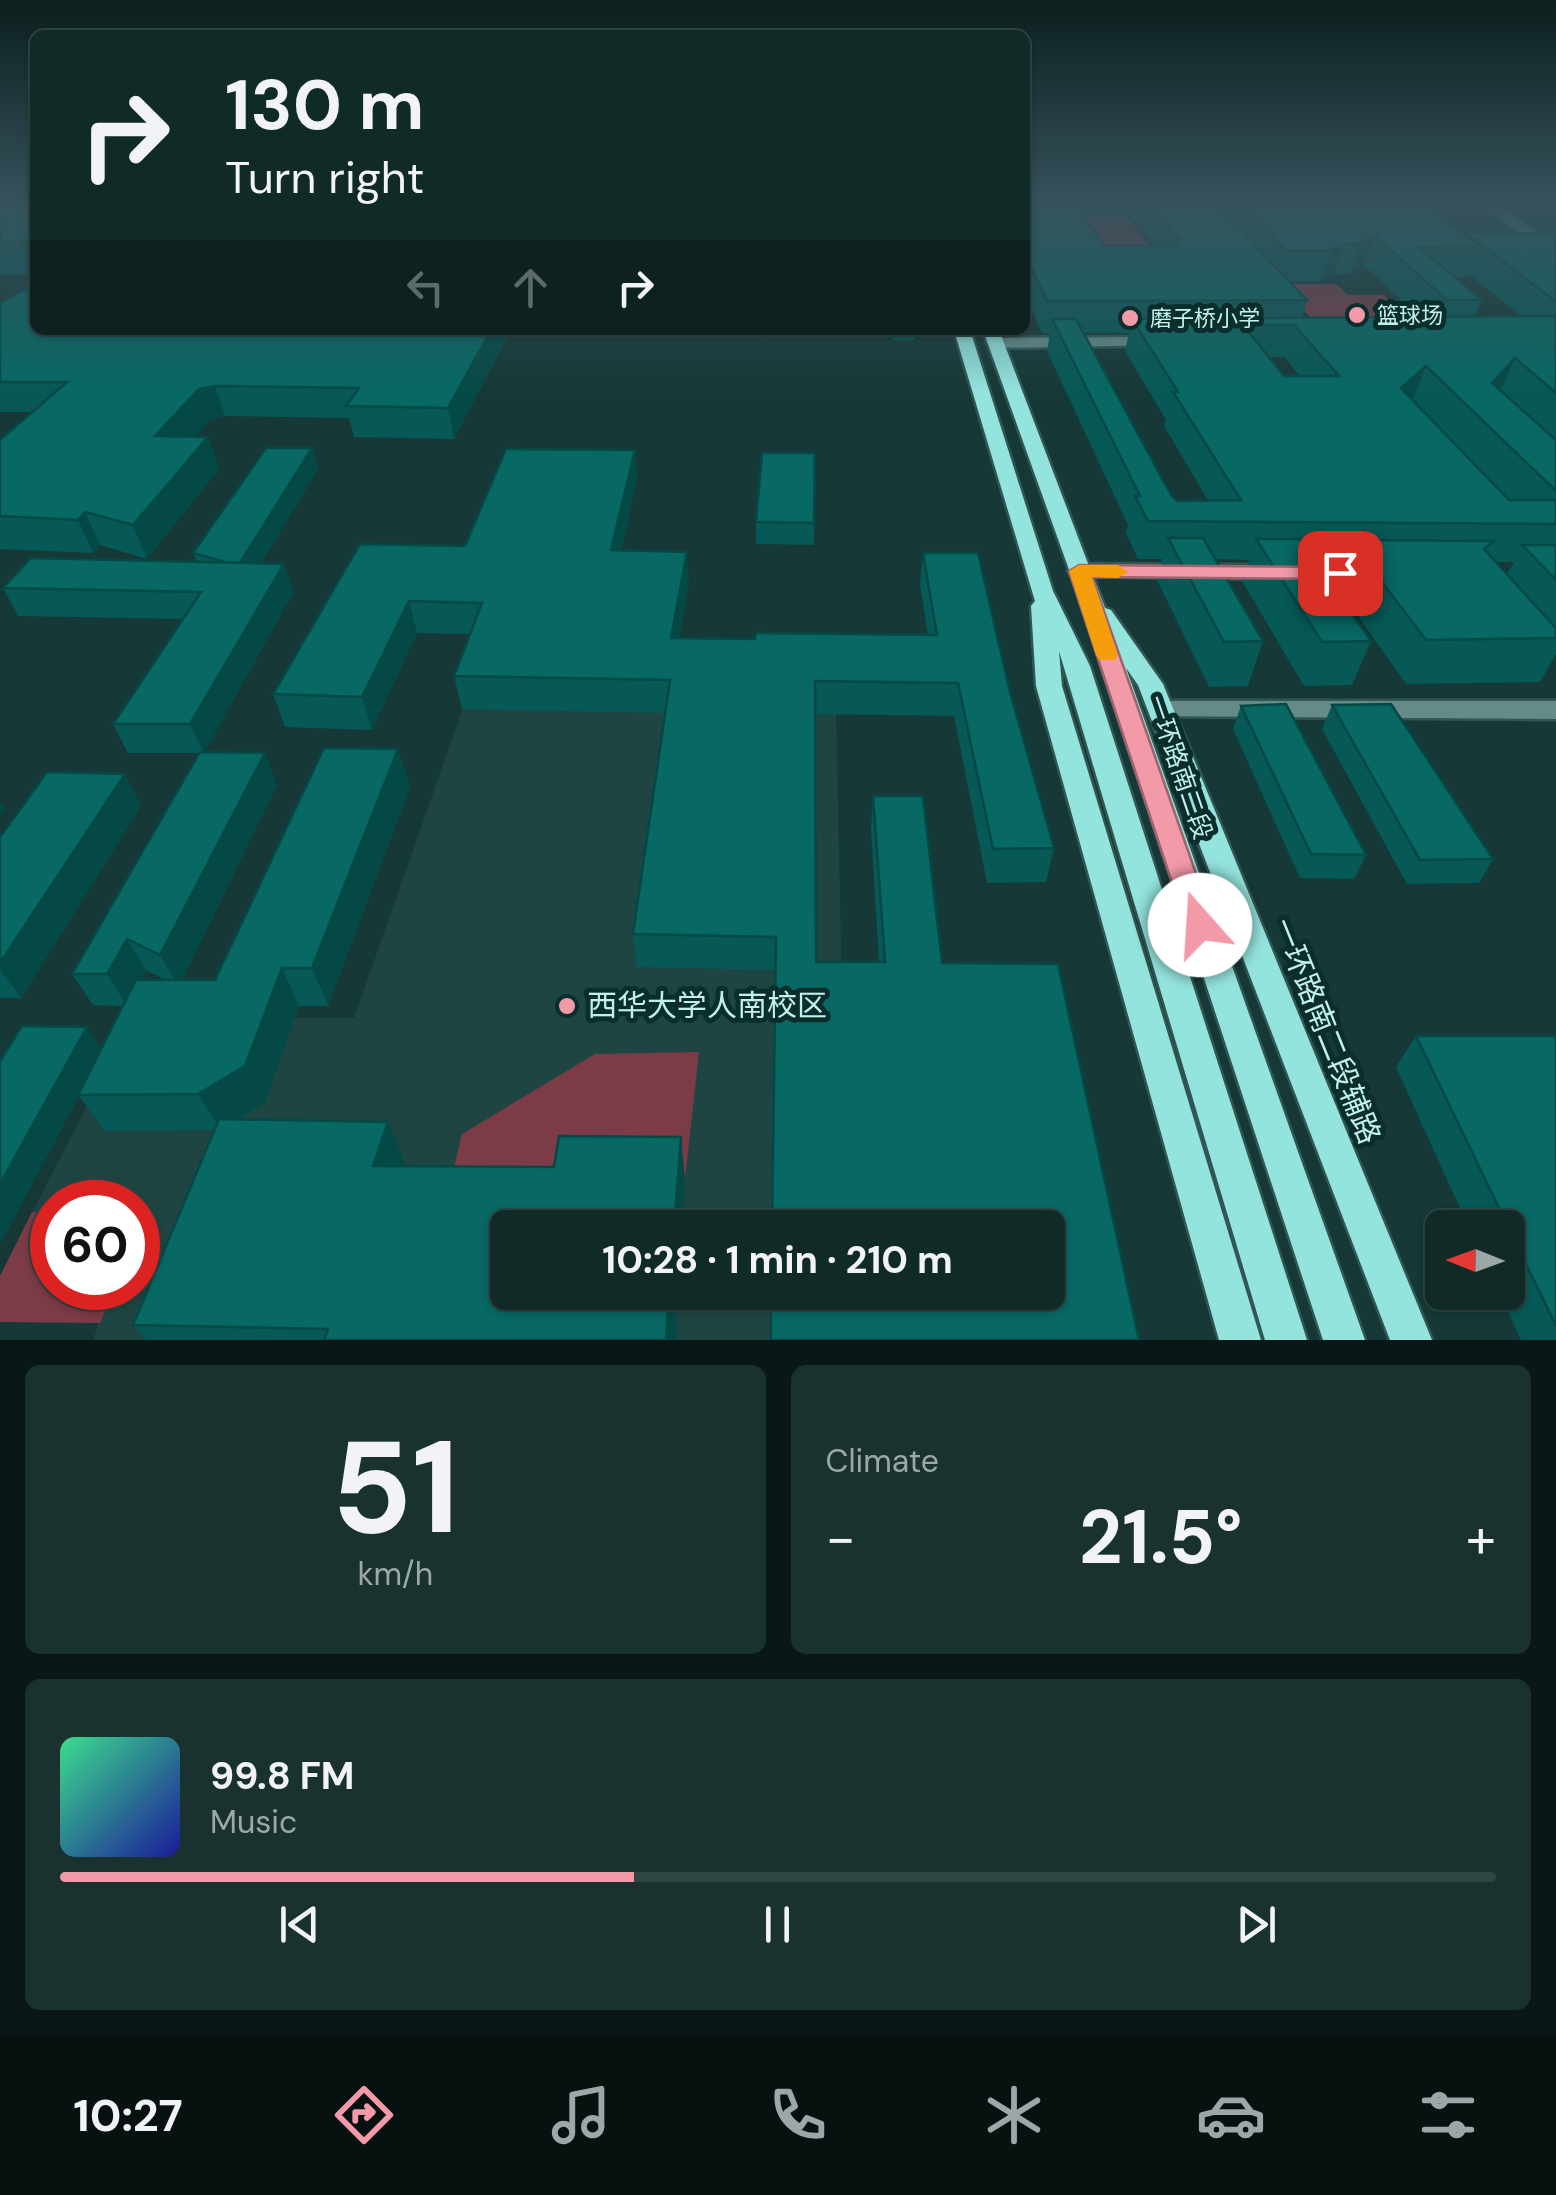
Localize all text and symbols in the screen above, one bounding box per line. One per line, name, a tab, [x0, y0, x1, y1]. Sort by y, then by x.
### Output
text: 130 m	[225, 60, 424, 151]
icon: right	[60, 70, 190, 200]
text: Turn right	[225, 148, 424, 207]
icon: left	[398, 260, 453, 315]
icon: ahead	[503, 260, 558, 315]
icon: right	[608, 260, 663, 315]
place label: 篮球场	[1377, 301, 1443, 330]
place label: 磨子桥小学	[1150, 304, 1260, 333]
marker: 篮球场	[1346, 304, 1368, 326]
marker: 磨子桥小学	[1119, 307, 1141, 329]
pin	[1298, 531, 1383, 616]
icon: arrive	[1313, 546, 1368, 601]
street label: 一环路南二段	[1140, 691, 1220, 843]
position arrow	[1148, 873, 1252, 977]
street label: 一环路南二段辅路	[1263, 912, 1389, 1149]
place label: 西华大学人南校区	[587, 986, 827, 1025]
marker: 西华大学人南校区	[556, 995, 578, 1017]
speed limit sign: 60	[30, 1180, 160, 1310]
north arrow	[1425, 1210, 1525, 1310]
map controls	[1425, 1210, 1525, 1310]
text: 10:28 · 1 min · 210 m	[602, 1235, 953, 1285]
text: 51	[331, 1403, 459, 1572]
text: Climate	[826, 1440, 939, 1482]
text: 21.5°	[1079, 1489, 1242, 1586]
text: −	[826, 1502, 856, 1574]
text: +	[1466, 1502, 1496, 1574]
text: km/h	[357, 1553, 433, 1595]
text: 99.8 FM	[210, 1751, 354, 1801]
text: Music	[210, 1801, 297, 1843]
icon: previous	[272, 1897, 327, 1952]
icon: pause	[750, 1897, 805, 1952]
icon: next	[1229, 1897, 1284, 1952]
icon: directions	[329, 2080, 399, 2150]
icon: music	[546, 2080, 616, 2150]
icon: phone	[763, 2080, 833, 2150]
icon: climate	[979, 2080, 1049, 2150]
icon: car	[1196, 2080, 1266, 2150]
icon: filters	[1413, 2080, 1483, 2150]
text: 10:27	[73, 2086, 183, 2145]

